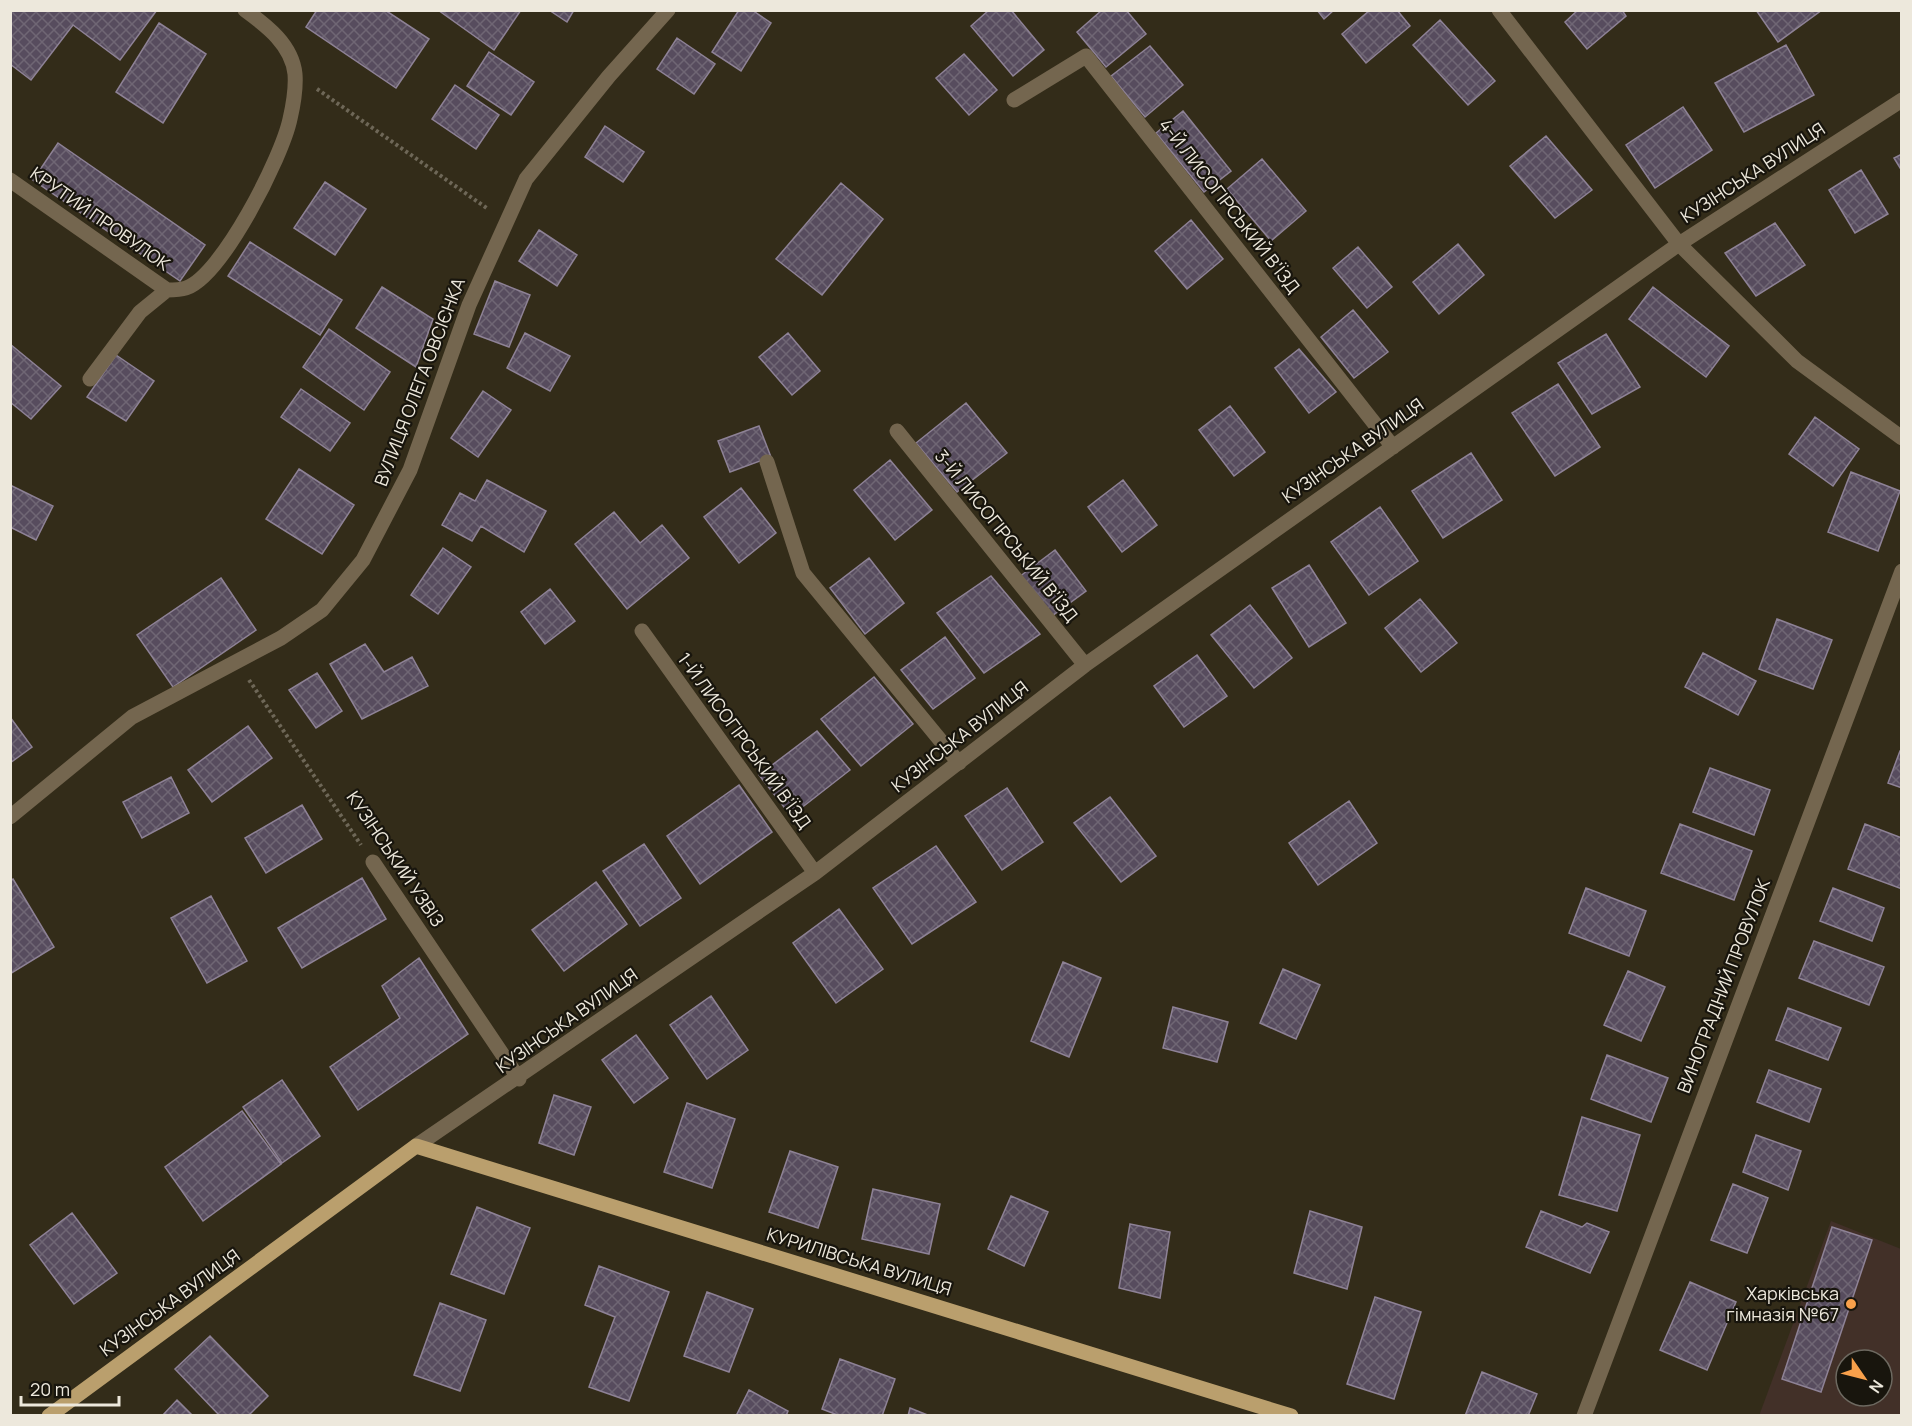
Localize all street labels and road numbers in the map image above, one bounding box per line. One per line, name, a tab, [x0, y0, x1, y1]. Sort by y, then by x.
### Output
street label: 4-Й ЛИСОГІРСЬКИЙ В’ЇЗД	[1154, 113, 1306, 298]
street label: КУЗІНСЬКА ВУЛИЦЯ	[1676, 116, 1829, 228]
street label: КРУТИЙ ПРОВУЛОК	[26, 161, 175, 276]
street label: ВУЛИЦЯ ОЛЕГА ОВСІЄНКА	[368, 273, 470, 489]
street label: КУЗІНСЬКА ВУЛИЦЯ	[1277, 392, 1428, 508]
street label: 3-Й ЛИСОГІРСЬКИЙ В’ЇЗД	[930, 444, 1084, 626]
street label: 1-Й ЛИСОГІРСЬКИЙ В’ЇЗД	[673, 648, 817, 833]
street label: КУЗІНСЬКА ВУЛИЦЯ	[886, 675, 1033, 797]
street label: КУЗІНСЬКИЙ УЗВІЗ	[342, 786, 450, 931]
street label: ВИНОГРАДНИЙ ПРОВУЛОК	[1671, 875, 1775, 1096]
street label: КУЗІНСЬКА ВУЛИЦЯ	[491, 962, 642, 1078]
street label: КУРИЛІВСЬКА ВУЛИЦЯ	[764, 1221, 955, 1301]
street label: КУЗІНСЬКА ВУЛИЦЯ	[95, 1243, 244, 1361]

